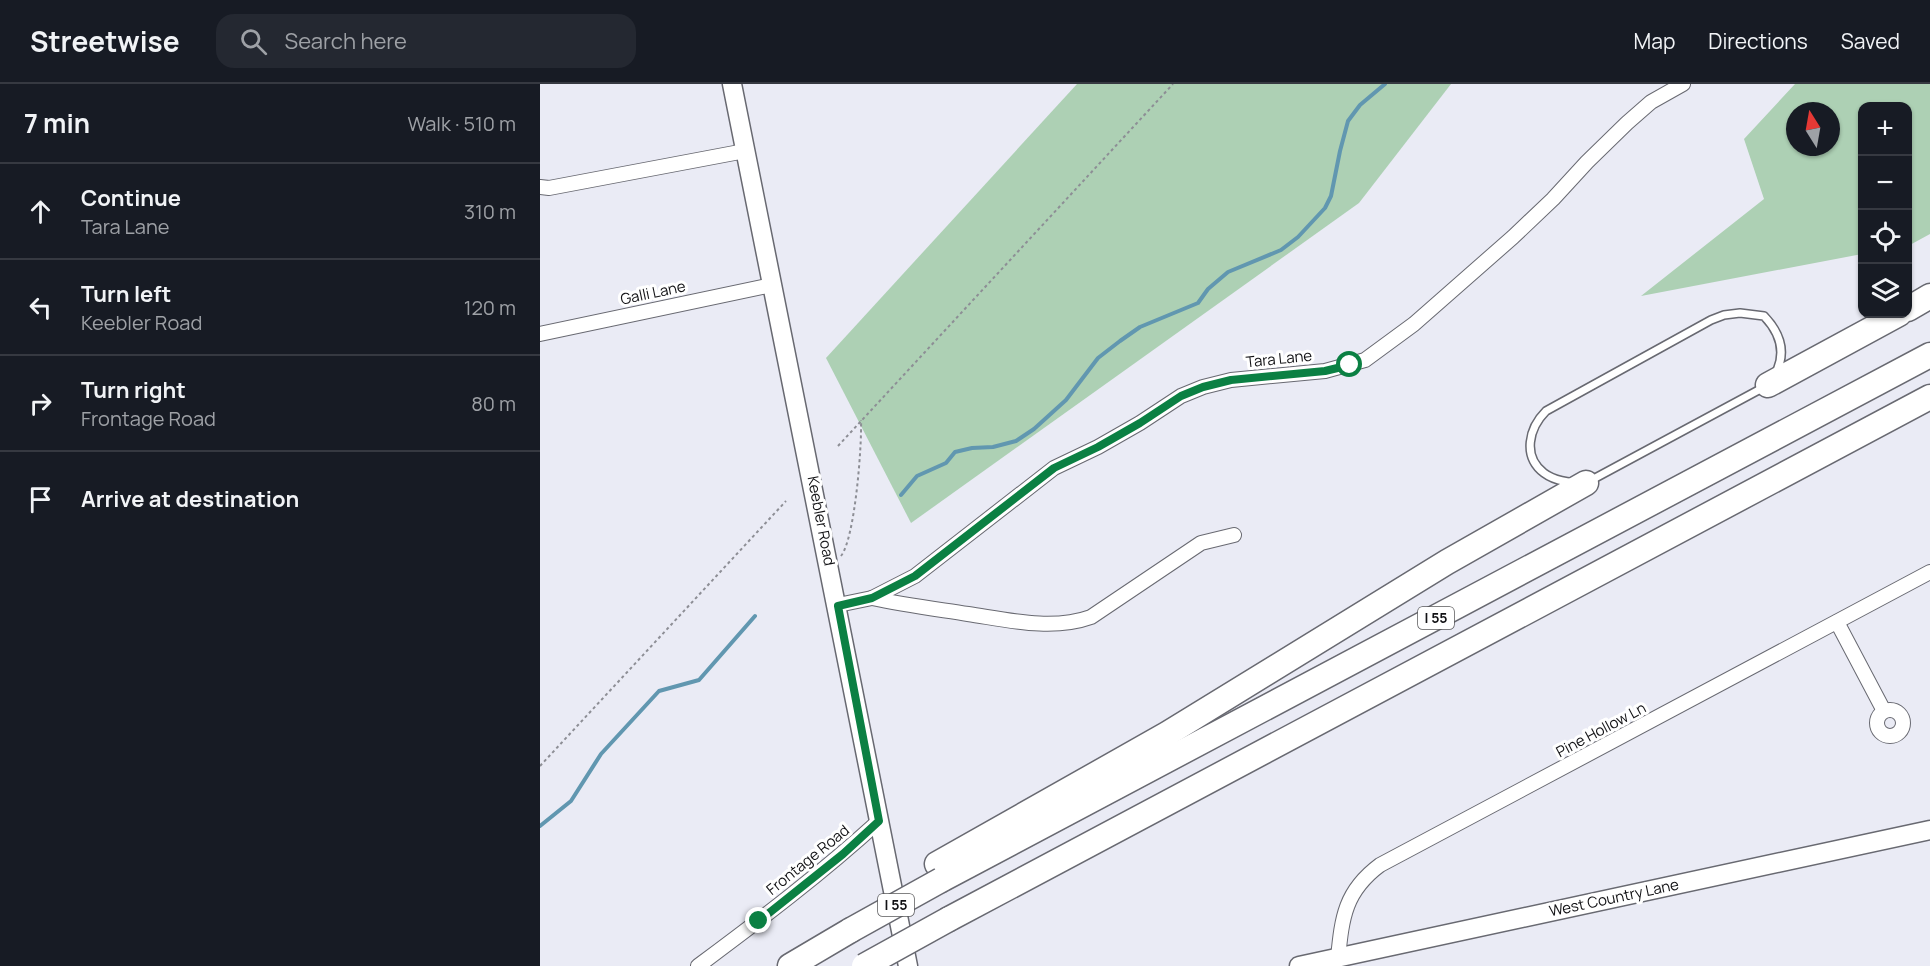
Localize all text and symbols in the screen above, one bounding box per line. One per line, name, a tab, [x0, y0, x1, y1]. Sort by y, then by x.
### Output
search box	[216, 14, 636, 68]
text: Streetwise	[30, 22, 180, 60]
icon: search	[237, 25, 270, 58]
text: Search here	[285, 26, 407, 56]
text: Map	[1634, 27, 1675, 55]
text: Directions	[1708, 27, 1808, 55]
text: Saved	[1841, 27, 1900, 55]
north arrow	[1786, 102, 1840, 156]
map controls	[1858, 102, 1912, 318]
button: +	[1858, 102, 1912, 156]
text: 7 min	[24, 105, 90, 141]
text: Walk · 510 m	[407, 110, 516, 137]
button: −	[1858, 156, 1912, 210]
text: Continue	[81, 183, 181, 213]
icon: ahead	[24, 195, 57, 228]
text: 310 m	[464, 198, 516, 225]
button: locate	[1858, 210, 1912, 264]
text: Tara Lane	[81, 213, 169, 240]
button: layers	[1858, 264, 1912, 318]
street label: Galli Lane	[618, 275, 688, 310]
text: Turn left	[81, 279, 171, 309]
icon: left	[24, 291, 57, 324]
text: 120 m	[464, 294, 516, 321]
text: Keebler Road	[81, 309, 202, 336]
street label: Tara Lane	[1245, 345, 1313, 372]
route start	[1336, 351, 1362, 377]
text: Turn right	[81, 375, 186, 405]
icon: right	[24, 387, 57, 420]
text: 80 m	[471, 390, 516, 417]
text: Frontage Road	[81, 405, 216, 432]
street label: Keebler Road	[803, 474, 840, 568]
icon: arrive	[24, 483, 57, 516]
text: Arrive at destination	[81, 484, 299, 514]
road number: I 55	[1418, 607, 1454, 629]
street label: Pine Hollow Ln	[1552, 697, 1649, 762]
street label: Frontage Road	[762, 820, 854, 900]
street label: West Country Lane	[1547, 873, 1681, 922]
road number: I 55	[878, 894, 914, 916]
route end	[745, 907, 771, 933]

